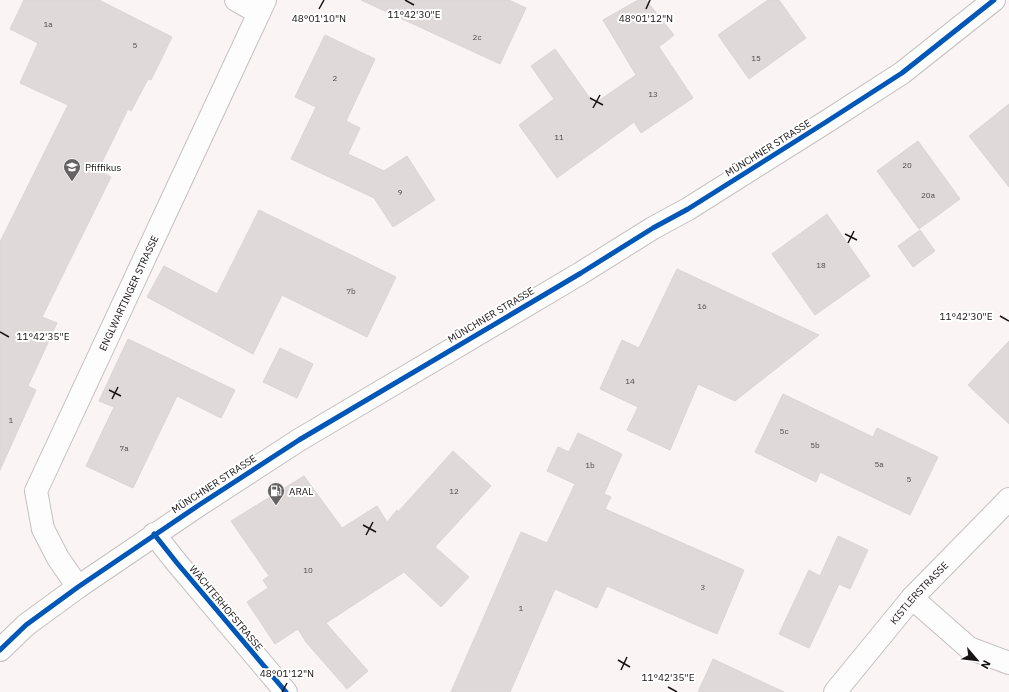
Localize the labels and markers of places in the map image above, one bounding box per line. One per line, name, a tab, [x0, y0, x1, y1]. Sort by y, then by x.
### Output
school or university icon: Pfiffikus	[62, 157, 82, 182]
place label: Pfiffikus	[85, 161, 121, 174]
fuel station icon: ARAL	[266, 481, 286, 506]
place label: ARAL	[289, 485, 313, 498]

